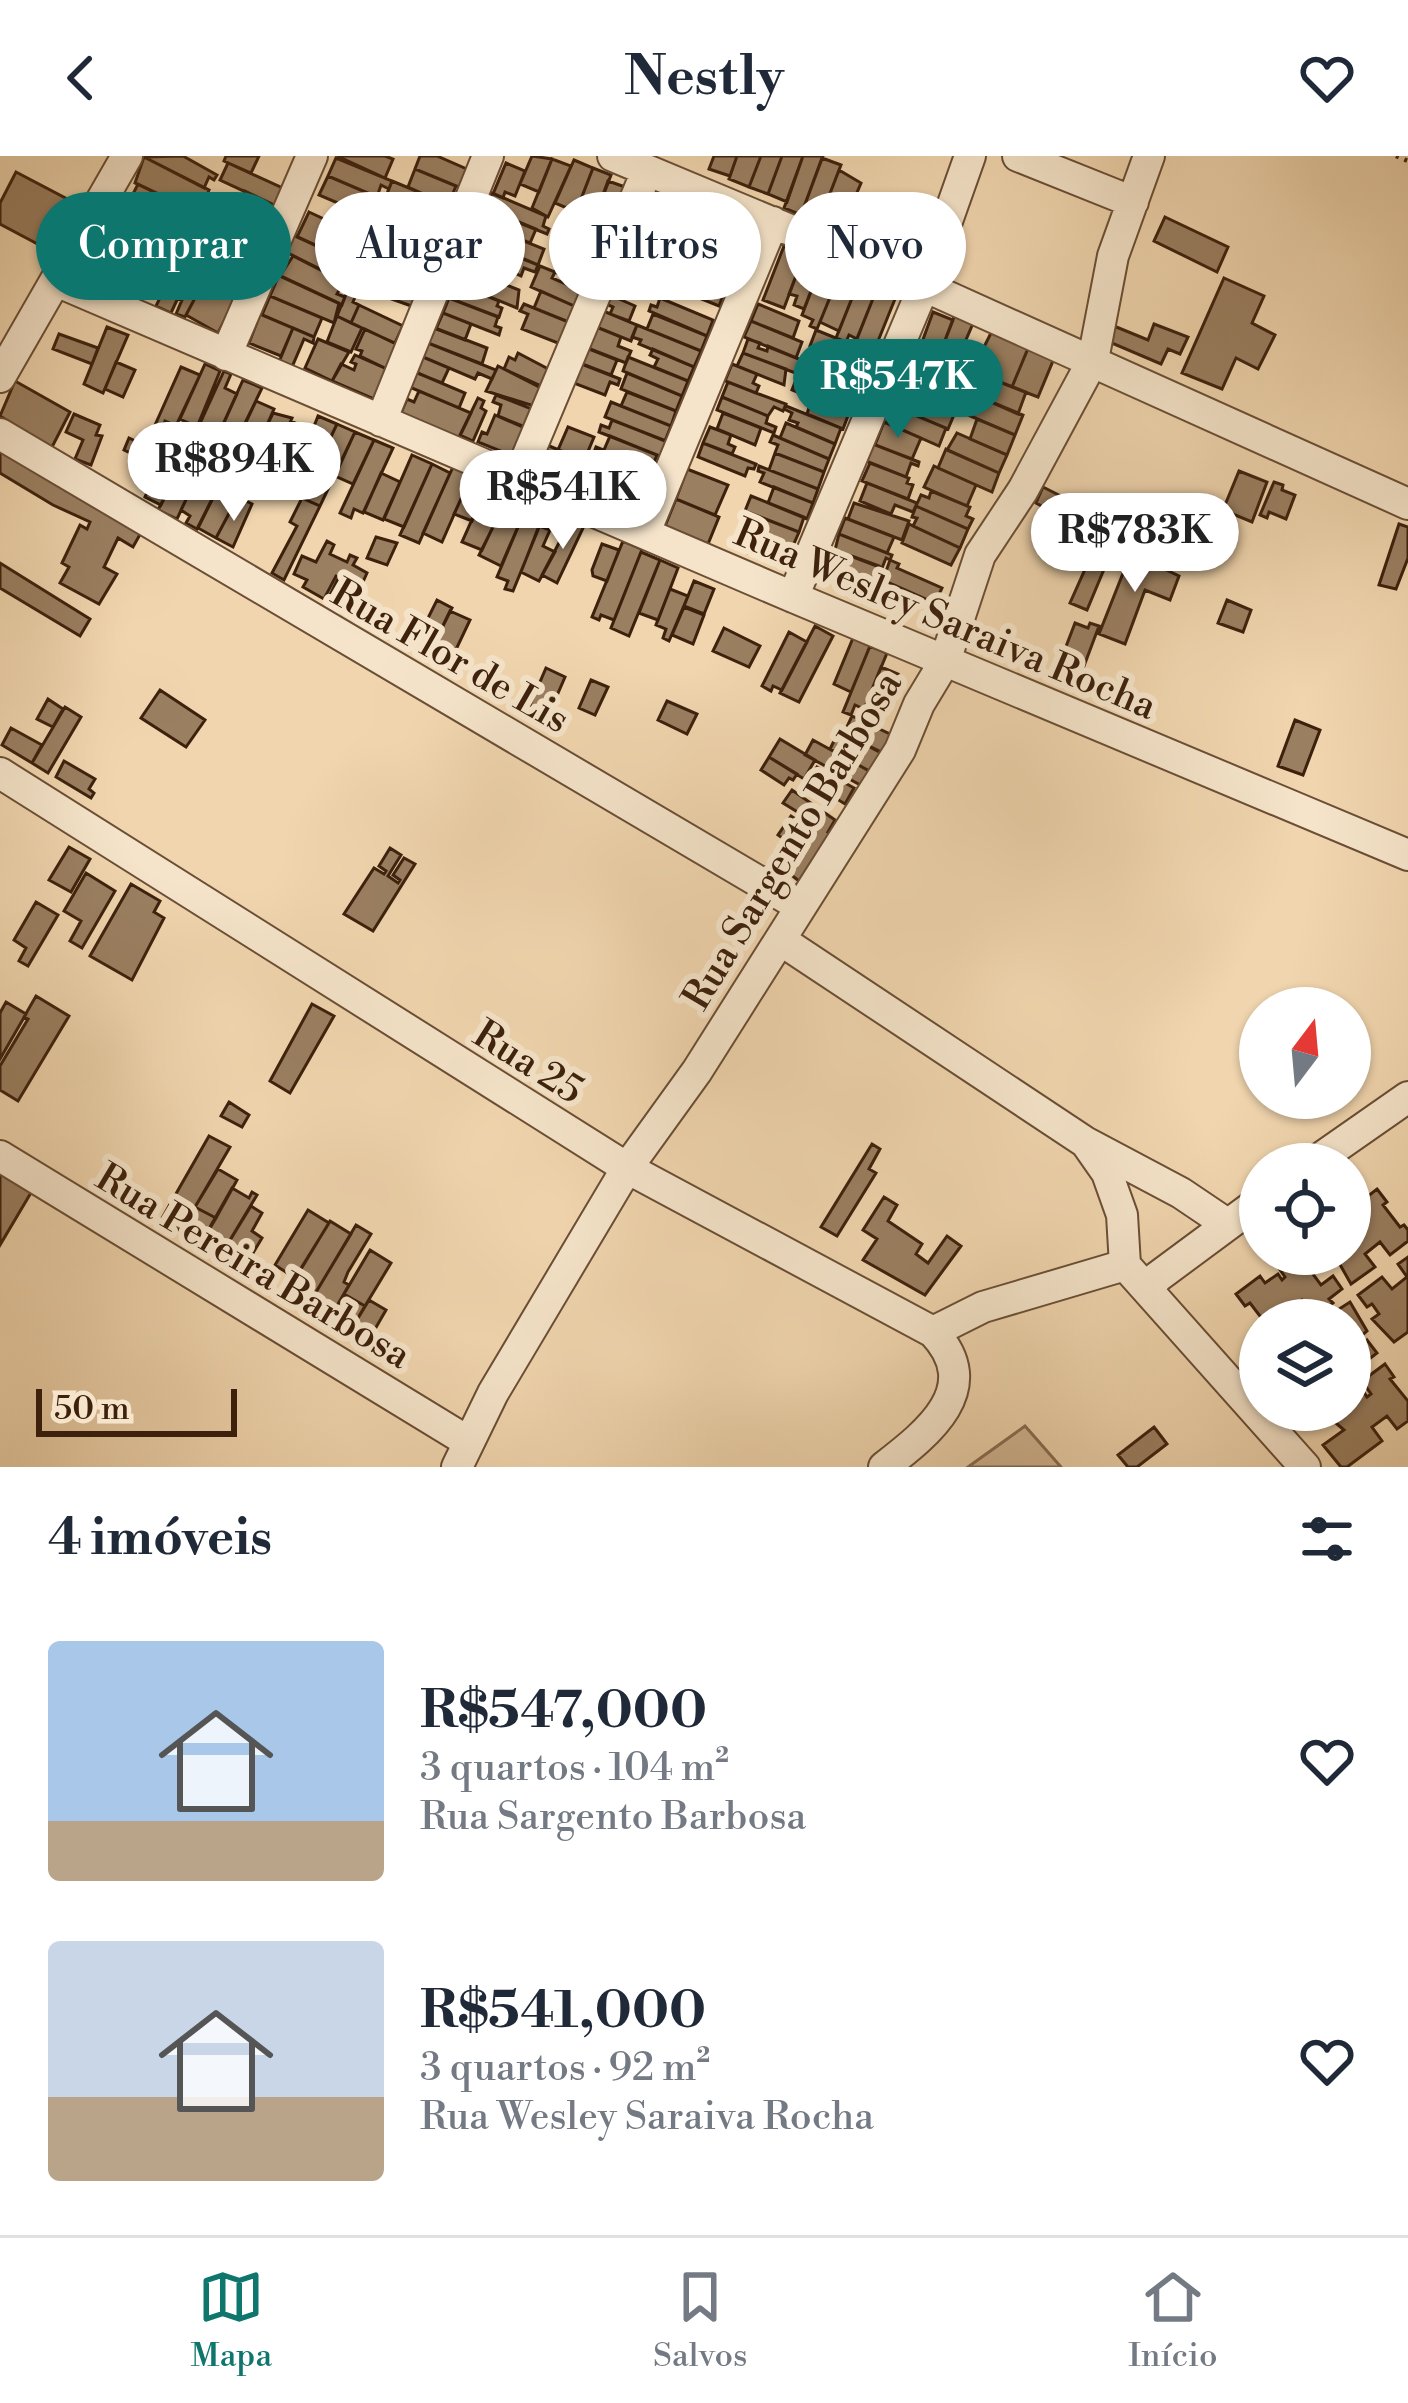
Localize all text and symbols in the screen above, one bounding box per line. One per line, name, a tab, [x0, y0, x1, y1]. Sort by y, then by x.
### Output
text: Nestly	[624, 44, 784, 112]
icon: back	[48, 45, 114, 111]
icon: heart	[1294, 45, 1360, 111]
chip: Comprar	[36, 192, 291, 300]
chip: Alugar	[315, 192, 525, 300]
chip: Filtros	[549, 192, 761, 300]
chip: Novo	[785, 192, 966, 300]
pin: R$547K	[800, 339, 996, 441]
text: R$547K	[820, 353, 976, 402]
pin: R$894K	[136, 422, 332, 524]
text: R$894K	[155, 436, 313, 485]
pin: R$541K	[465, 450, 661, 552]
text: R$541K	[487, 464, 639, 513]
pin: R$783K	[1037, 493, 1233, 595]
text: R$783K	[1058, 507, 1212, 556]
street label: Rua Wesley Saraiva Rocha	[726, 509, 1164, 732]
street label: Rua Flor de Lis	[322, 569, 577, 745]
street label: Rua Sargento Barbosa	[673, 663, 914, 1019]
north arrow	[1239, 987, 1371, 1119]
map controls	[1239, 987, 1371, 1431]
street label: Rua 25	[464, 1010, 592, 1116]
button: locate	[1239, 1143, 1371, 1275]
street label: Rua Pereira Barbosa	[86, 1154, 419, 1381]
button: layers	[1239, 1299, 1371, 1431]
scale bar	[36, 1383, 237, 1436]
text: 50 m	[54, 1389, 130, 1430]
icon: filters	[1294, 1506, 1360, 1572]
text: 4 imóveis	[48, 1507, 272, 1571]
text: R$547,000	[420, 1680, 707, 1744]
icon: home	[144, 1689, 288, 1833]
icon: heart	[1294, 1728, 1360, 1794]
text: 3 quartos · 104 m²	[420, 1744, 729, 1793]
text: Rua Sargento Barbosa	[420, 1793, 806, 1842]
text: R$541,000	[420, 1980, 706, 2044]
icon: home	[144, 1989, 288, 2133]
icon: heart	[1294, 2028, 1360, 2094]
text: 3 quartos · 92 m²	[420, 2044, 710, 2093]
text: Rua Wesley Saraiva Rocha	[420, 2093, 874, 2142]
tab: Mapa	[190, 2264, 272, 2377]
tab: Salvos	[653, 2264, 747, 2377]
tab: Início	[1128, 2264, 1218, 2377]

